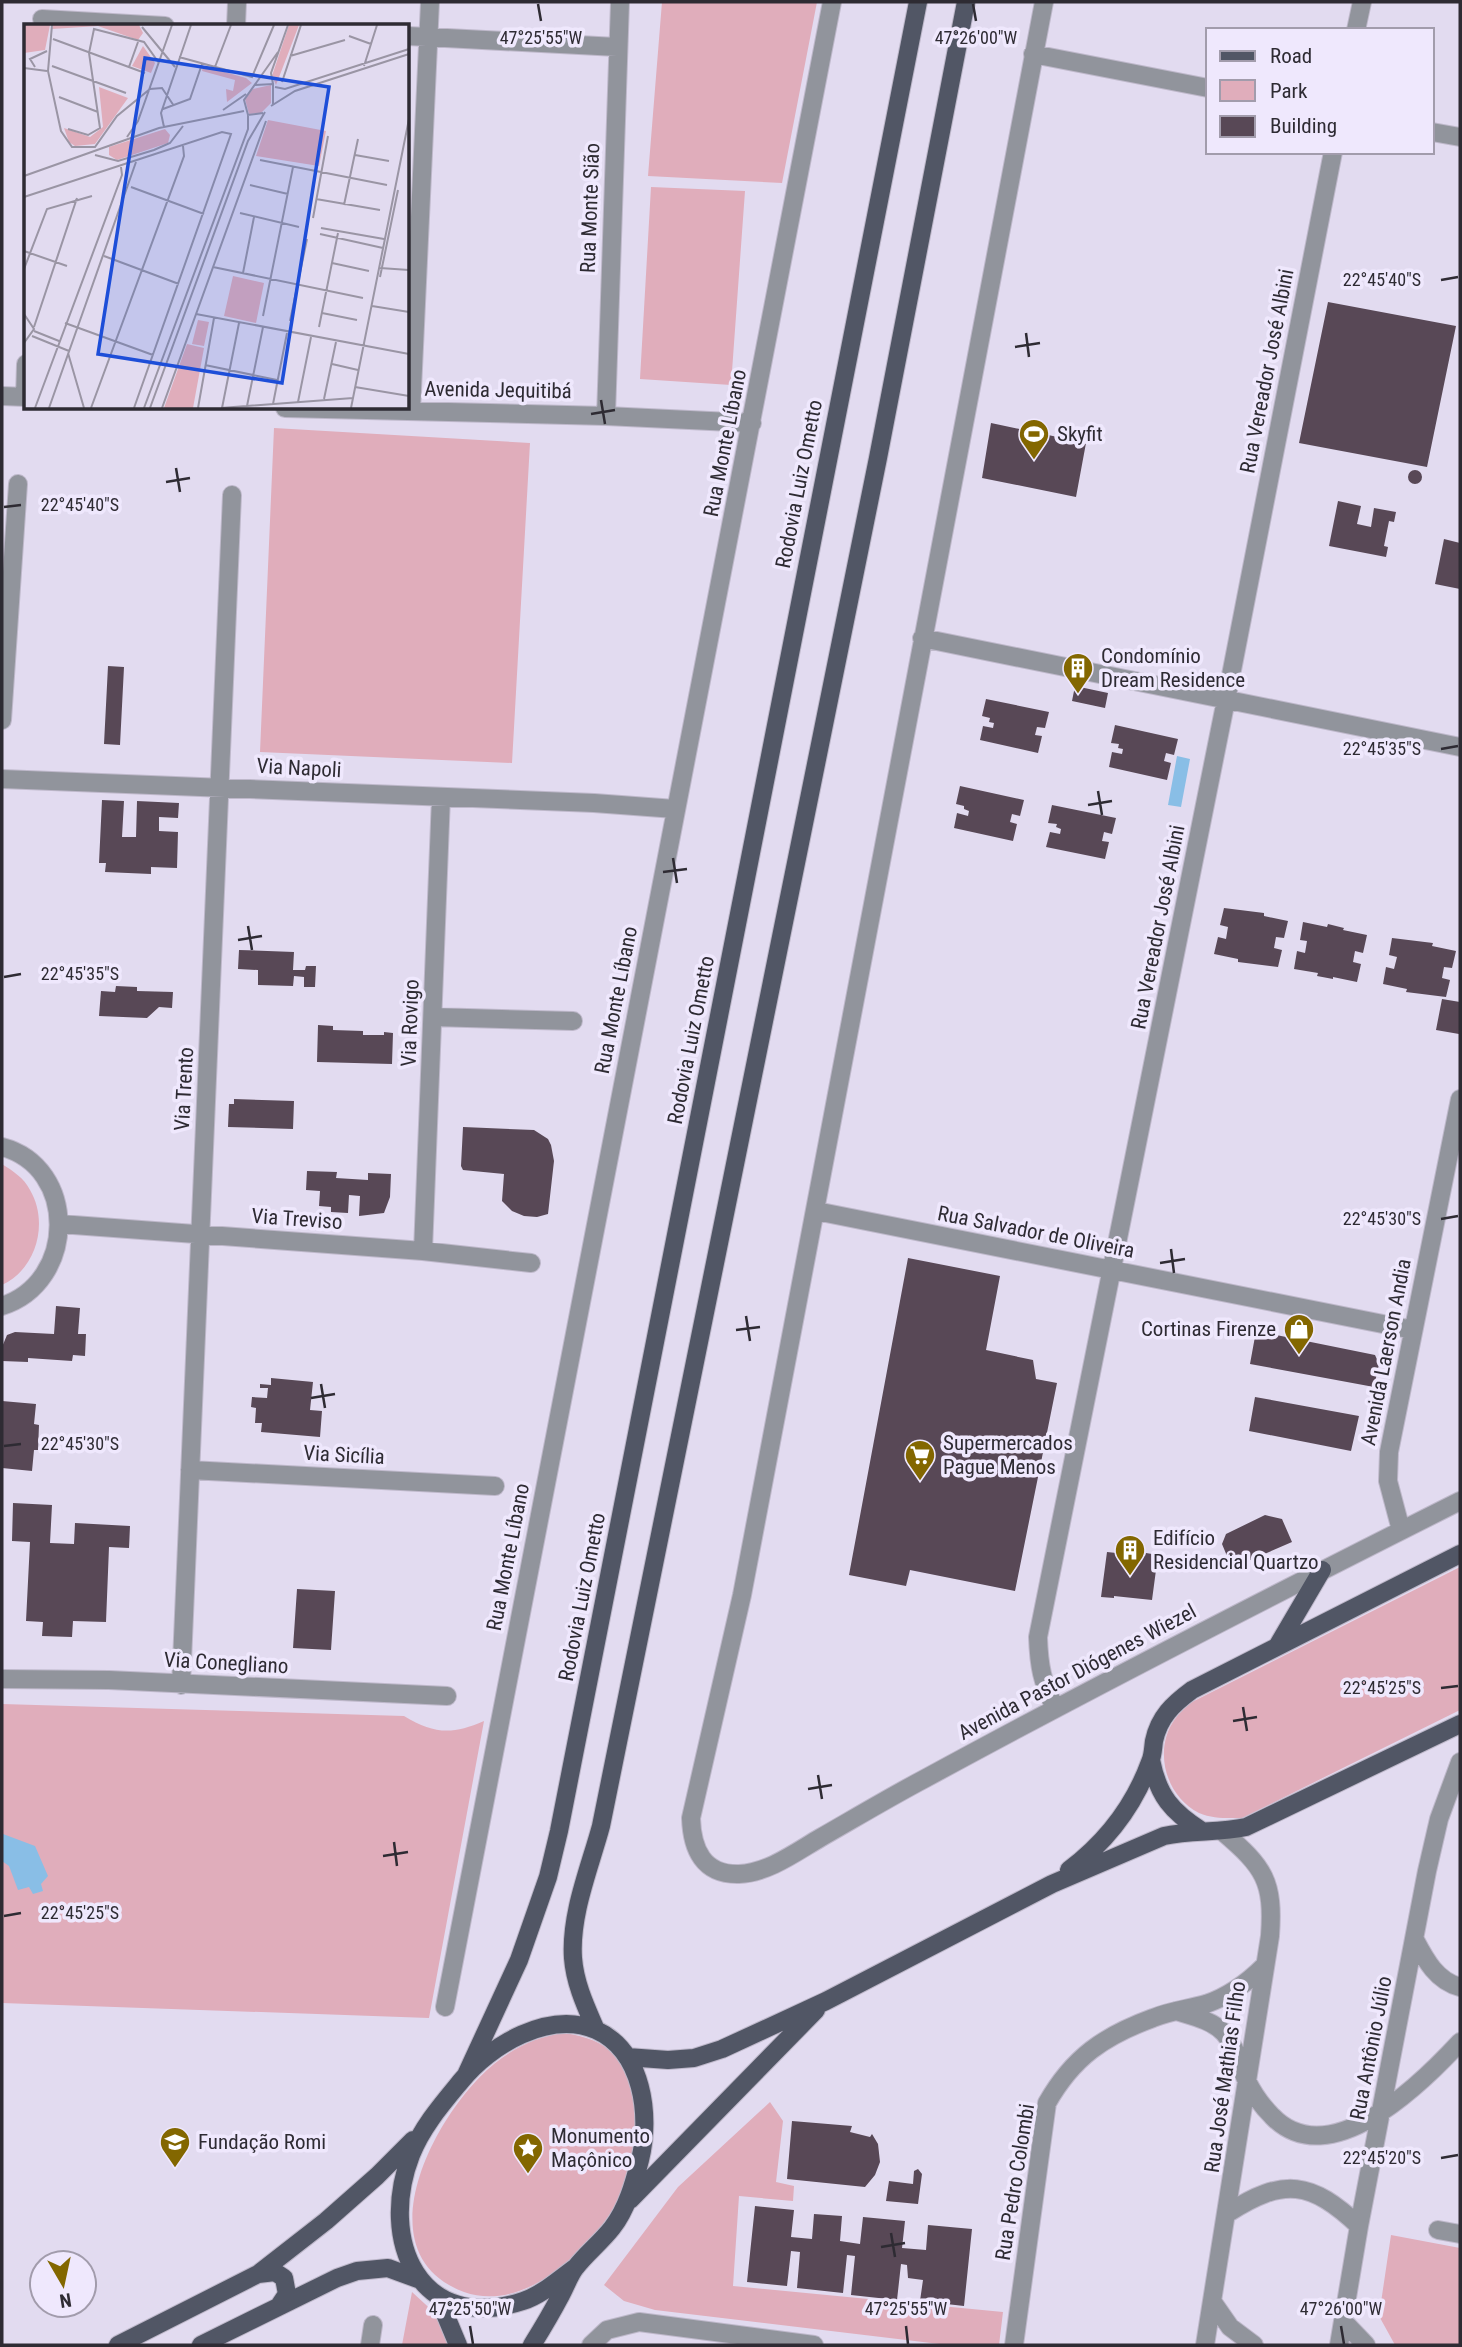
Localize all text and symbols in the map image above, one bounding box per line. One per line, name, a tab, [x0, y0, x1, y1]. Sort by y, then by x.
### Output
inset map	[24, 24, 410, 410]
text: 47°25'55"W	[500, 27, 583, 48]
text: 47°26'00"W	[935, 27, 1018, 48]
legend	[1206, 28, 1434, 154]
text: Road	[1270, 44, 1312, 68]
text: Park	[1270, 79, 1308, 103]
text: Building	[1270, 114, 1337, 138]
street label: Rua Monte Sião	[576, 143, 604, 273]
street label: Rua Vereador José Albini	[1235, 267, 1299, 475]
text: 22°45'40"S	[1343, 269, 1421, 290]
street label: Rua Monte Líbano	[699, 367, 751, 519]
street label: Avenida Jequitibá	[424, 377, 572, 403]
street label: Rodovia Luiz Ometto	[771, 398, 827, 570]
sports icon: Skyfit	[1017, 417, 1051, 461]
place label: Skyfit	[1057, 422, 1103, 446]
text: 22°45'40"S	[41, 494, 119, 515]
place label: Condomínio Dream Residence	[1101, 644, 1245, 692]
building icon: Condomínio Dream Residence	[1061, 651, 1095, 695]
text: 22°45'35"S	[1343, 738, 1421, 759]
street label: Via Napoli	[256, 754, 342, 782]
street label: Rua Vereador José Albini	[1126, 823, 1190, 1031]
street label: Rua Monte Líbano	[590, 924, 642, 1076]
street label: Rodovia Luiz Ometto	[663, 954, 719, 1126]
text: 22°45'35"S	[41, 963, 119, 984]
street label: Via Rovigo	[396, 979, 424, 1067]
street label: Via Trento	[170, 1046, 198, 1132]
street label: Rua Salvador de Oliveira	[936, 1201, 1136, 1263]
street label: Via Treviso	[251, 1204, 343, 1234]
text: 22°45'30"S	[1343, 1208, 1421, 1229]
street label: Avenida Laerson Andia	[1356, 1257, 1416, 1447]
shop icon: Cortinas Firenze	[1282, 1312, 1316, 1356]
place label: Cortinas Firenze	[1141, 1317, 1276, 1341]
place label: Supermercados Pague Menos	[943, 1431, 1073, 1479]
text: 22°45'30"S	[41, 1433, 119, 1454]
supermarket icon: Supermercados Pague Menos	[903, 1438, 937, 1482]
street label: Via Sicília	[303, 1441, 385, 1469]
street label: Rua Monte Líbano	[482, 1481, 534, 1633]
street label: Rodovia Luiz Ometto	[554, 1511, 610, 1683]
place label: Edifício Residencial Quartzo	[1153, 1526, 1319, 1574]
building icon: Edifício Residencial Quartzo	[1113, 1533, 1147, 1577]
street label: Avenida Pastor Diógenes Wiezel	[954, 1599, 1200, 1745]
street label: Via Conegliano	[163, 1648, 289, 1678]
text: 22°45'25"S	[1343, 1677, 1421, 1698]
text: 22°45'25"S	[41, 1902, 119, 1923]
street label: Rua Antônio Júlio	[1345, 1974, 1397, 2122]
street label: Rua José Mathias Filho	[1200, 1980, 1250, 2174]
street label: Rua Pedro Colombi	[991, 2102, 1039, 2262]
place label: Monumento Maçônico	[551, 2124, 650, 2172]
school or university icon: Fundação Romi	[158, 2125, 192, 2169]
place label: Fundação Romi	[198, 2130, 326, 2154]
place icon: Monumento Maçônico	[511, 2131, 545, 2175]
text: 22°45'20"S	[1343, 2147, 1421, 2168]
north arrow	[28, 2249, 98, 2319]
text: N	[58, 2288, 73, 2313]
text: 47°25'50"W	[429, 2298, 512, 2319]
text: 47°25'55"W	[865, 2298, 948, 2319]
text: 47°26'00"W	[1300, 2298, 1383, 2319]

